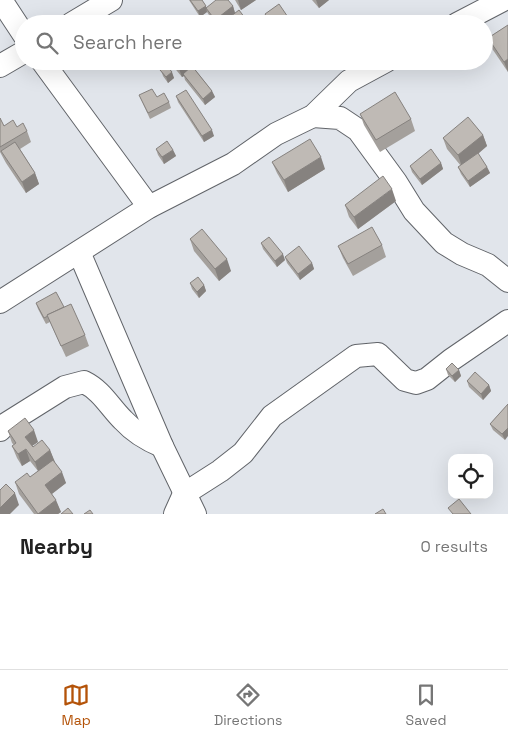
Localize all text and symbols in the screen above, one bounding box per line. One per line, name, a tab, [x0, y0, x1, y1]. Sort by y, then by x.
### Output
search box	[15, 15, 493, 70]
icon: search	[33, 29, 61, 57]
text: Search here	[73, 30, 183, 55]
map controls	[448, 454, 493, 499]
button: locate	[448, 454, 493, 499]
text: Nearby	[20, 533, 93, 560]
text: 0 results	[420, 536, 488, 557]
tab: Map	[62, 681, 91, 729]
tab: Directions	[214, 681, 282, 729]
tab: Saved	[406, 681, 446, 729]

